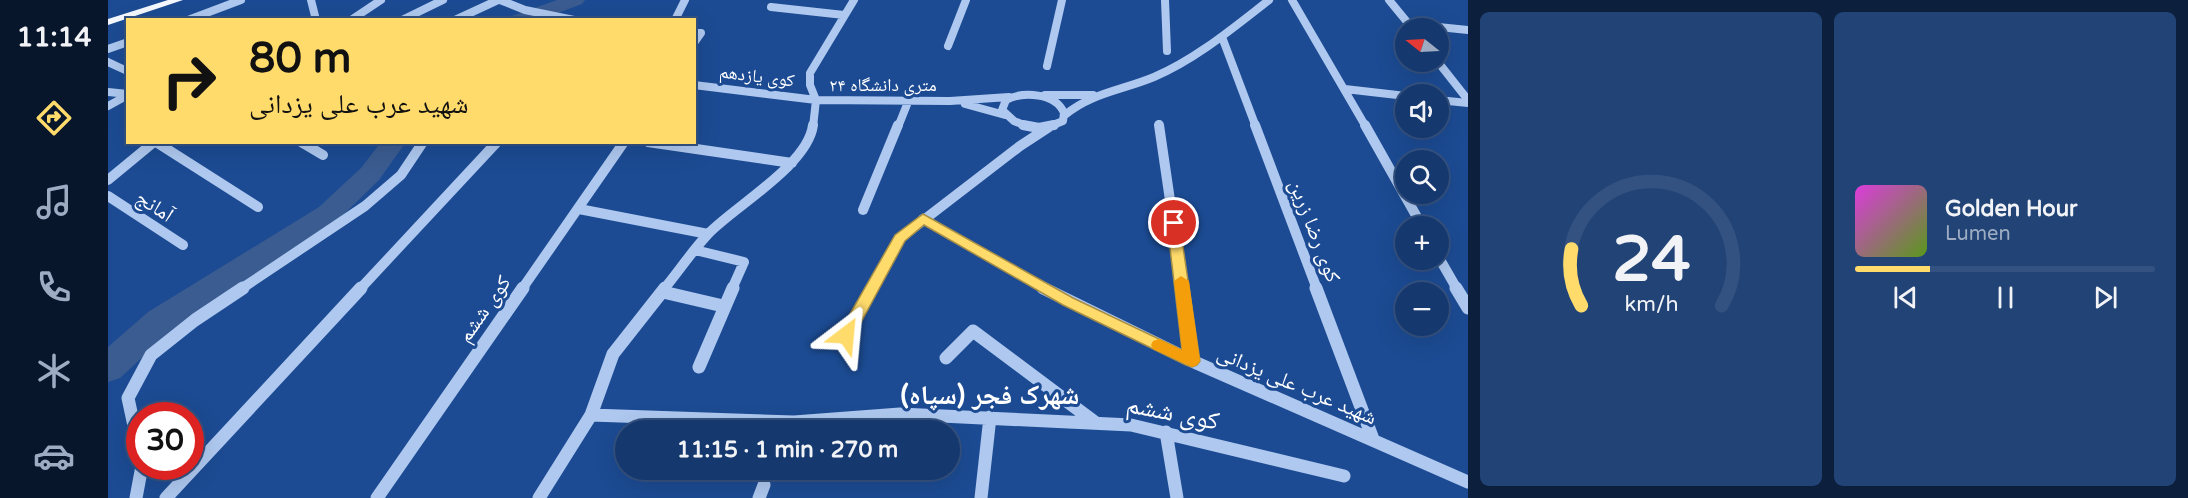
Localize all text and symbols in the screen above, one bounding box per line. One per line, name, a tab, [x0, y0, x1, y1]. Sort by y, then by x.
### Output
north arrow	[1395, 18, 1449, 72]
map controls	[1395, 18, 1449, 336]
text: 11:14	[17, 21, 91, 54]
text: 80 m	[249, 33, 351, 84]
icon: right	[150, 42, 228, 120]
street label: کوی یازدهم	[718, 60, 796, 93]
street label: ۲۴ متری دانشگاه	[829, 74, 937, 96]
button: sound	[1395, 84, 1449, 138]
text: شهید عرب علی یزدانی	[249, 88, 469, 121]
icon: directions	[33, 97, 75, 139]
button: search	[1395, 150, 1449, 204]
street label: کوی رضا زرین	[1283, 176, 1346, 286]
icon: music	[33, 181, 75, 223]
street label: آمانج	[131, 185, 179, 228]
text: Golden Hour	[1945, 196, 2077, 222]
pin	[1148, 197, 1199, 248]
icon: arrive	[1157, 206, 1190, 239]
button: +	[1395, 216, 1449, 270]
text: Lumen	[1945, 222, 2011, 246]
text: 24	[1612, 223, 1690, 298]
icon: phone	[33, 266, 75, 308]
street label: کوی ششم	[452, 271, 517, 348]
icon: previous	[1889, 281, 1922, 314]
icon: pause	[1989, 281, 2022, 314]
icon: next	[2089, 281, 2122, 314]
button: −	[1395, 282, 1449, 336]
text: km/h	[1624, 291, 1678, 317]
position arrow	[814, 303, 878, 367]
street label: شهید عرب علی یزدانی	[1213, 341, 1380, 430]
icon: climate	[33, 350, 75, 392]
district label: شهرک فجر (سپاه)	[901, 379, 1079, 412]
street label: کوی ششم	[1124, 388, 1222, 438]
speed limit sign: 30	[126, 402, 204, 480]
icon: car	[33, 435, 75, 477]
text: 11:15 · 1 min · 270 m	[677, 437, 898, 463]

